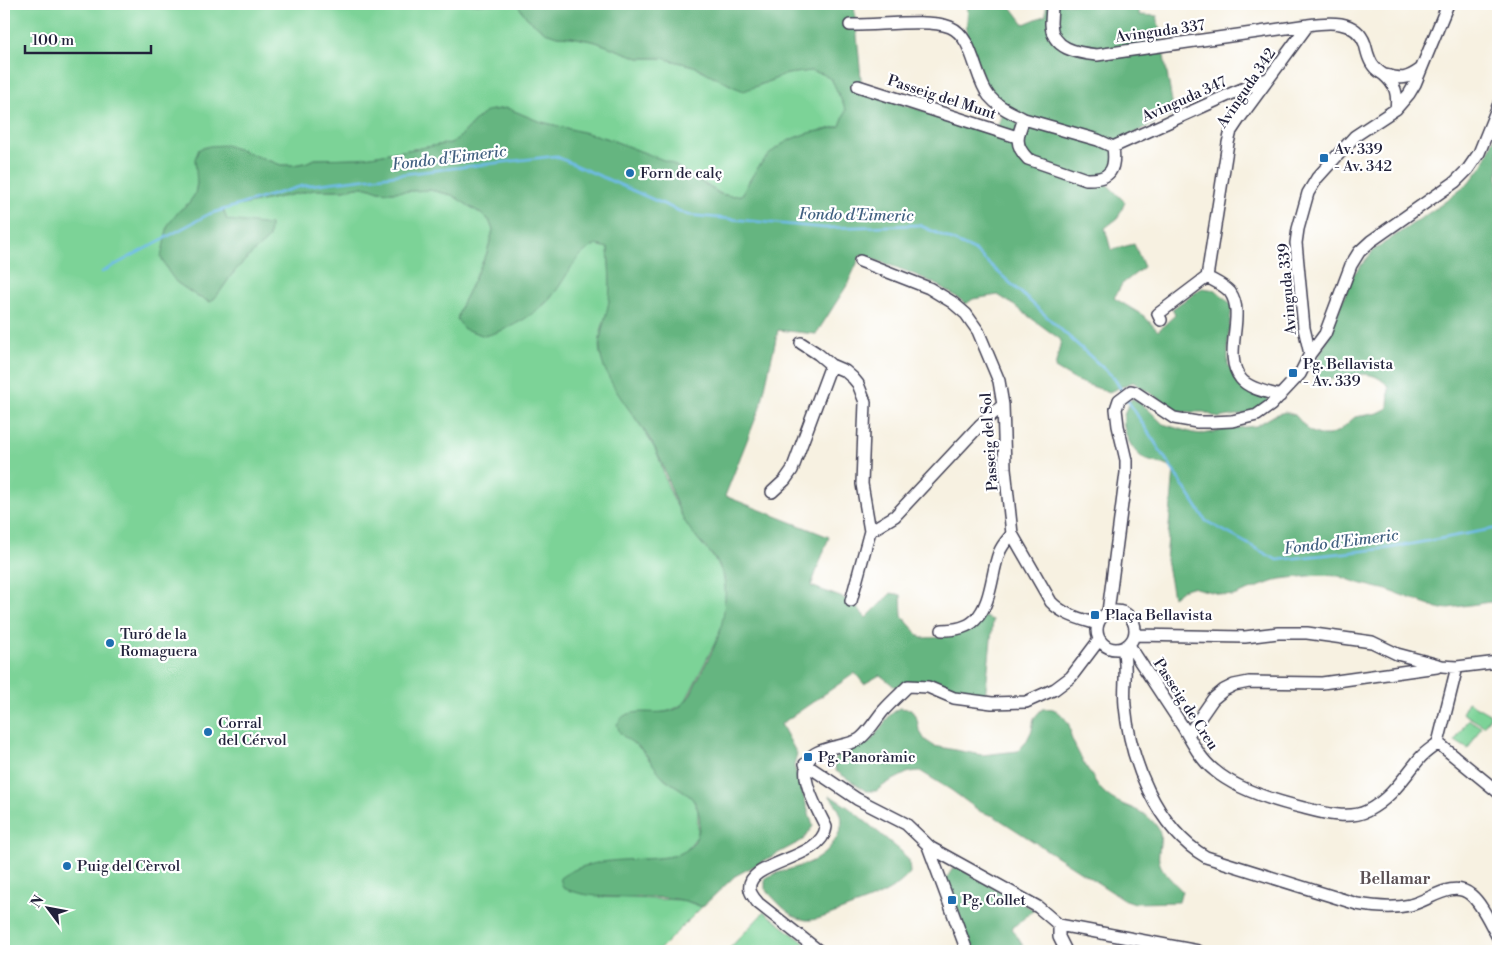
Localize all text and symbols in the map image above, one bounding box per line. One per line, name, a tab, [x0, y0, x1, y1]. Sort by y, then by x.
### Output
street label: Avinguda 337	[1113, 16, 1207, 47]
scale bar	[25, 22, 151, 54]
text: 100 m	[32, 31, 74, 50]
street label: Avinguda 342	[1212, 45, 1280, 133]
street label: Passeig del Munt	[885, 71, 999, 124]
street label: Avinguda 347	[1138, 72, 1230, 127]
place label: Av. 339 - Av. 342	[1333, 140, 1392, 176]
water label: Fondo d'Eimeric	[391, 141, 508, 175]
marker: Av. 339 - Av. 342	[1318, 152, 1330, 164]
place label: Forn de calç	[640, 164, 722, 183]
marker: Forn de calç	[624, 167, 636, 179]
water label: Fondo d'Eimeric	[798, 204, 914, 226]
street label: Avinguda 339	[1274, 242, 1301, 337]
place label: Pg. Bellavista - Av. 339	[1303, 355, 1394, 391]
marker: Pg. Bellavista - Av. 339	[1287, 367, 1299, 379]
street label: Passeig del Sol	[977, 392, 1002, 492]
water label: Fondo d'Eimeric	[1283, 525, 1400, 559]
place label: Plaça Bellavista	[1105, 606, 1213, 625]
marker: Plaça Bellavista	[1089, 609, 1101, 621]
place label: Turó de la Romaguera	[120, 625, 198, 661]
marker: Turó de la Romaguera	[104, 637, 116, 649]
street label: Passeig de Creu	[1149, 655, 1223, 754]
place label: Corral del Cérvol	[218, 714, 287, 750]
marker: Corral del Cérvol	[202, 726, 214, 738]
place label: Pg. Panoràmic	[818, 748, 916, 767]
marker: Pg. Panoràmic	[802, 751, 814, 763]
place label: Puig del Cèrvol	[77, 857, 181, 876]
marker: Puig del Cèrvol	[61, 860, 73, 872]
district label: Bellamar	[1359, 869, 1431, 889]
north arrow	[22, 882, 72, 932]
place label: Pg. Collet	[962, 891, 1027, 910]
text: N	[27, 892, 48, 911]
marker: Pg. Collet	[946, 894, 958, 906]

